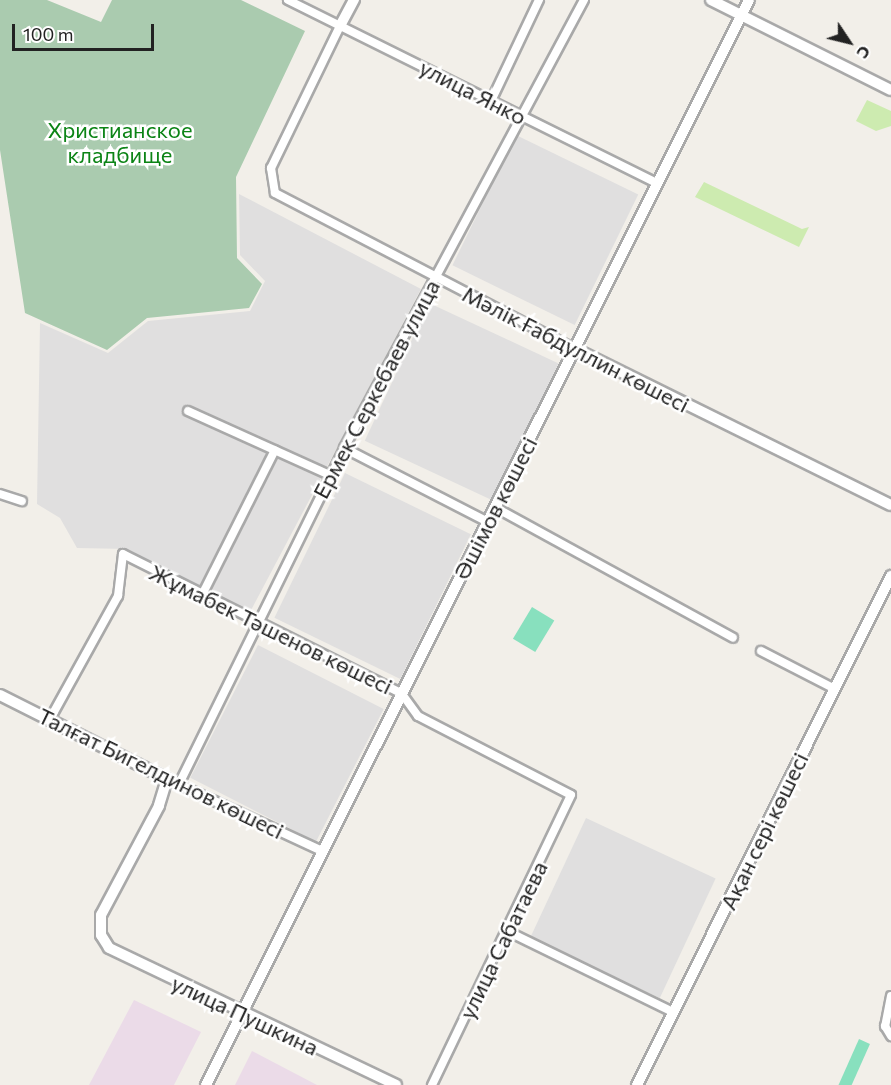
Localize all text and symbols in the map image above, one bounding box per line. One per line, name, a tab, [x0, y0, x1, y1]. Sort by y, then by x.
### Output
scale bar	[15, 12, 158, 50]
north arrow	[819, 12, 879, 72]
text: 100 m	[23, 23, 73, 45]
text: С	[853, 43, 875, 63]
street label: улица Янко	[415, 54, 531, 130]
park label: Христианское кладбище	[47, 116, 193, 168]
street label: Ермек Серкебаев улица	[307, 275, 445, 503]
street label: Мәлік Ғабдуллин көшесі	[458, 280, 694, 418]
street label: Әшімов көшесі	[448, 432, 542, 584]
street label: Жұмабек Тәшенов көшесі	[145, 559, 397, 699]
street label: Талғат Бигелдинов көшесі	[34, 702, 288, 844]
street label: Ақан сері көшесі	[714, 748, 814, 914]
street label: улица Сабатаева	[453, 857, 553, 1023]
street label: улица Пушкина	[167, 969, 323, 1061]

